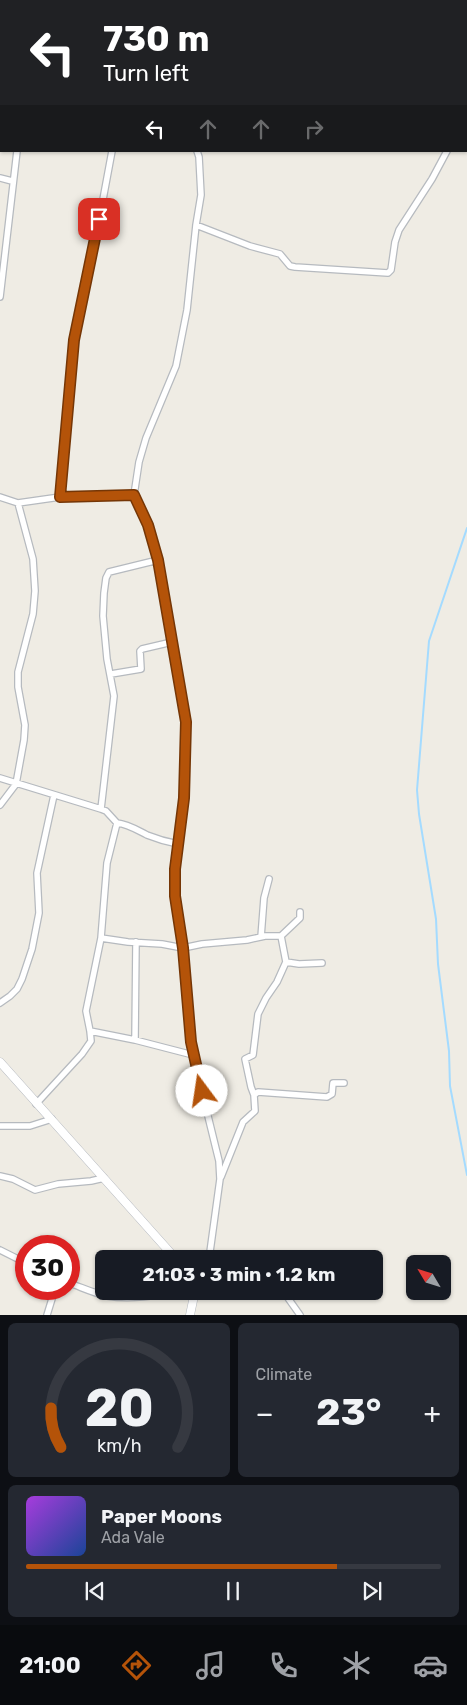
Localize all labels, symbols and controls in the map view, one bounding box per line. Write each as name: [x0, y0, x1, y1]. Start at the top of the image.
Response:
text: 730 m: [103, 18, 209, 60]
icon: left: [20, 20, 85, 85]
text: Turn left: [103, 60, 189, 87]
icon: left: [141, 115, 169, 143]
icon: ahead: [194, 115, 222, 143]
icon: ahead: [247, 115, 275, 143]
icon: right: [300, 115, 328, 143]
pin: [78, 198, 120, 240]
icon: arrive: [85, 205, 113, 233]
position arrow: [175, 1064, 227, 1116]
speed limit sign: 30: [15, 1235, 80, 1300]
north arrow: [406, 1255, 451, 1300]
map controls: [406, 1255, 451, 1300]
text: 21:03 · 3 min · 1.2 km: [143, 1263, 335, 1286]
text: Climate: [256, 1365, 312, 1384]
text: 20: [84, 1377, 153, 1439]
text: 23°: [316, 1389, 381, 1435]
text: −: [256, 1397, 274, 1430]
text: +: [424, 1397, 441, 1430]
text: km/h: [96, 1435, 141, 1456]
text: Paper Moons: [101, 1505, 222, 1528]
text: Ada Vale: [101, 1528, 165, 1547]
icon: previous: [81, 1577, 109, 1605]
icon: pause: [219, 1577, 247, 1605]
icon: next: [358, 1577, 386, 1605]
icon: directions: [119, 1648, 154, 1683]
icon: music: [193, 1648, 228, 1683]
icon: phone: [266, 1648, 301, 1683]
icon: climate: [339, 1648, 374, 1683]
icon: car: [413, 1648, 448, 1683]
text: 21:00: [19, 1652, 81, 1679]

